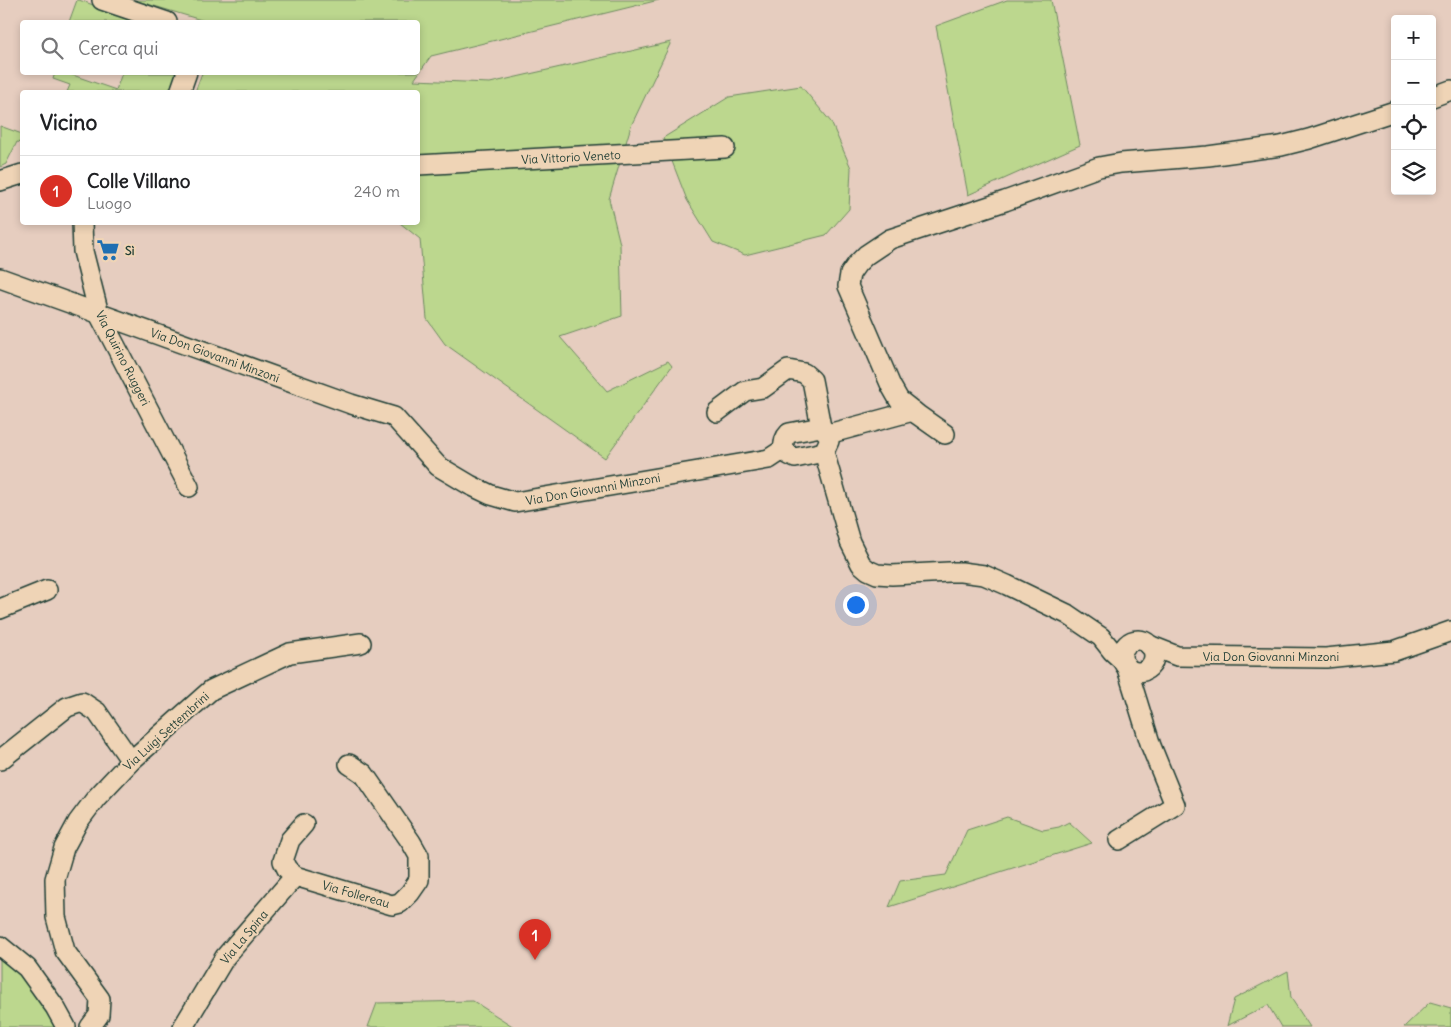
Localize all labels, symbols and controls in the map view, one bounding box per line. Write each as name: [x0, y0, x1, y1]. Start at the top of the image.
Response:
map controls: [1391, 15, 1436, 195]
button: +: [1391, 15, 1436, 60]
search box: [20, 20, 420, 75]
icon: search: [38, 34, 66, 62]
text: Cerca qui: [78, 36, 159, 60]
button: −: [1391, 60, 1436, 105]
button: locate: [1391, 105, 1436, 150]
text: Vicino: [40, 109, 97, 136]
street label: Via Vittorio Veneto: [521, 147, 621, 167]
button: layers: [1391, 150, 1436, 195]
text: Colle Villano: [87, 169, 190, 193]
text: 1: [53, 181, 59, 201]
text: 240 m: [354, 181, 400, 201]
text: Luogo: [87, 193, 132, 213]
supermarket icon: Sì: [95, 237, 121, 263]
place label: Sì: [125, 243, 135, 258]
street label: Via Quirino Ruggeri: [93, 308, 153, 408]
street label: Via Don Giovanni Minzoni: [148, 325, 282, 385]
street label: Via Don Giovanni Minzoni: [525, 470, 661, 508]
your location: [843, 592, 869, 618]
street label: Via Don Giovanni Minzoni: [1203, 649, 1339, 664]
street label: Via Luigi Settembrini: [120, 689, 212, 773]
street label: Via Follereau: [320, 877, 392, 911]
street label: Via La Spina: [217, 907, 271, 967]
pin: 1: [519, 919, 551, 960]

